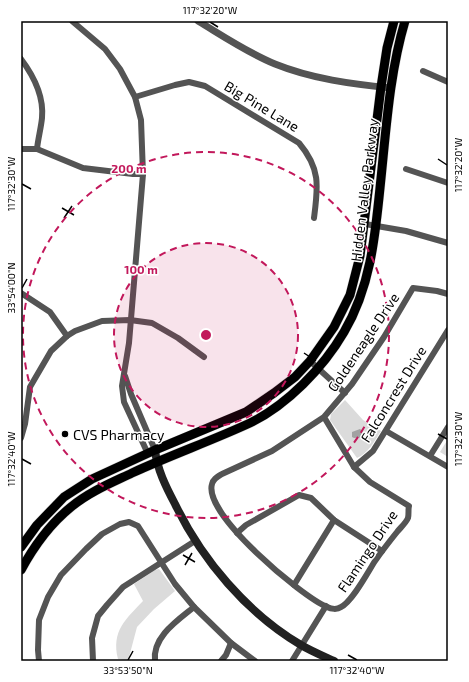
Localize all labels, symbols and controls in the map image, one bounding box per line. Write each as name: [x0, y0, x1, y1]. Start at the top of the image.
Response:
text: 117°32'20"W: [183, 4, 238, 16]
street label: Big Pine Lane: [222, 77, 302, 135]
street label: Hidden Valley Parkway: [347, 117, 381, 263]
text: 117°32'20"W: [452, 137, 464, 192]
text: 117°32'30"W: [5, 156, 17, 211]
text: 200 m: [111, 161, 147, 175]
text: 100 m: [124, 262, 158, 276]
text: 33°54'00"N: [5, 263, 17, 313]
street label: Goldeneagle Drive: [324, 289, 402, 395]
centre of rings: [199, 328, 213, 342]
street label: Falconcrest Drive: [357, 343, 429, 445]
text: 117°32'30"W: [452, 411, 464, 466]
place label: CVS Pharmacy: [73, 426, 165, 443]
marker: CVS Pharmacy: [60, 429, 70, 439]
text: 117°32'40"W: [5, 431, 17, 486]
street label: Flamingo Drive: [333, 507, 401, 595]
text: 33°53'50"N: [103, 664, 153, 676]
text: 117°32'40"W: [330, 664, 385, 676]

